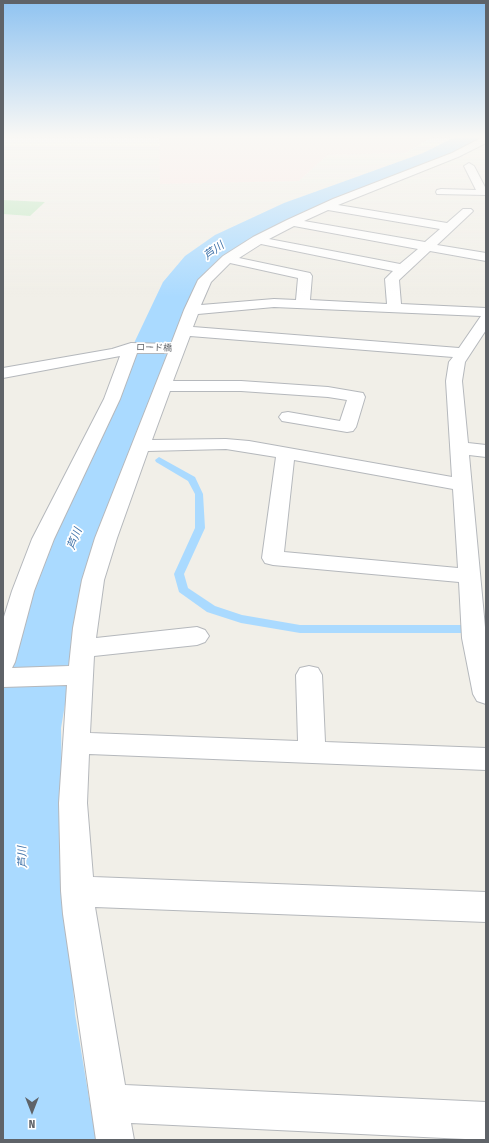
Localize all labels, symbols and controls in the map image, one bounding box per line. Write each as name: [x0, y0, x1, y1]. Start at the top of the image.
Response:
water label: 芦川: [201, 239, 227, 263]
street label: ロード橋: [136, 342, 172, 354]
water label: 芦川: [65, 526, 85, 552]
water label: 芦川: [16, 846, 30, 868]
north arrow: [12, 1091, 52, 1131]
text: N: [29, 1117, 35, 1130]

